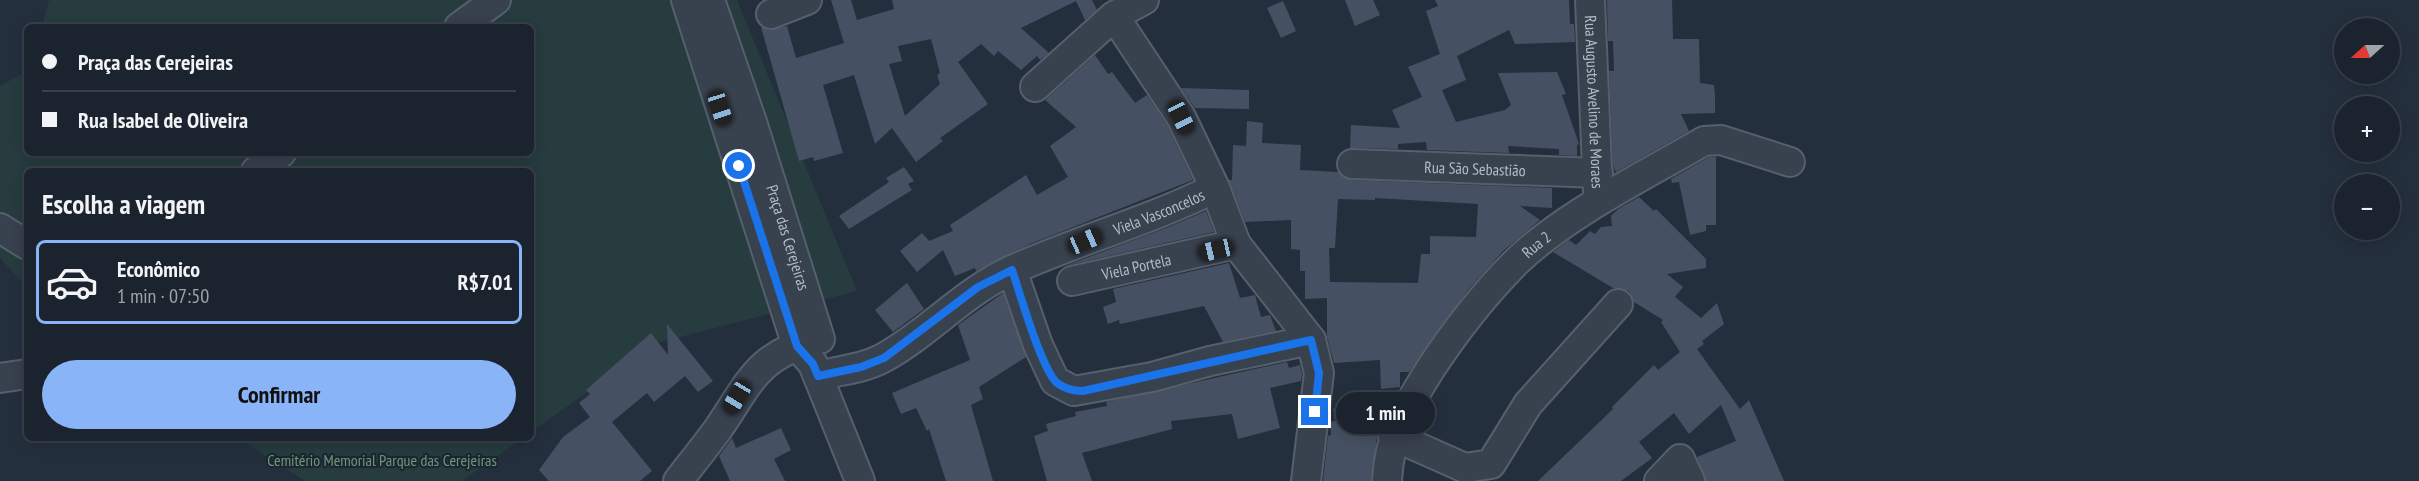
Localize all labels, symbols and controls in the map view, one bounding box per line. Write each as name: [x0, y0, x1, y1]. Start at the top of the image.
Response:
street label: Rua Augusto Avelino de Moraes: [1581, 15, 1608, 189]
north arrow: [2334, 18, 2400, 84]
map controls: [2334, 18, 2400, 240]
text: Praça das Cerejeiras: [78, 48, 233, 76]
car: [706, 88, 734, 128]
button: +: [2334, 96, 2400, 162]
car: [1165, 97, 1197, 137]
text: Rua Isabel de Oliveira: [78, 106, 248, 134]
route start: [725, 152, 752, 179]
street label: Rua São Sebastião: [1424, 157, 1526, 180]
button: −: [2334, 174, 2400, 240]
street label: Praça das Cerejeiras: [762, 182, 814, 293]
street label: Viela Vasconcelos: [1109, 185, 1208, 240]
text: Escolha a viagem: [42, 187, 205, 221]
car: [1065, 225, 1105, 257]
street label: Rua 2: [1518, 227, 1555, 262]
car: [1196, 237, 1236, 263]
street label: Viela Portela: [1099, 249, 1173, 284]
icon: car: [45, 255, 99, 309]
text: Econômico: [117, 255, 200, 283]
text: R$7.01: [457, 268, 513, 296]
text: 1 min · 07:50: [117, 283, 209, 309]
button: Confirmar: [42, 360, 516, 429]
car: [720, 377, 754, 417]
callout: 1 min: [1336, 391, 1435, 433]
route end: [1301, 398, 1328, 425]
text: 1 min: [1365, 400, 1406, 426]
park label: Cemitério Memorial Parque das Cerejeiras: [267, 450, 497, 470]

